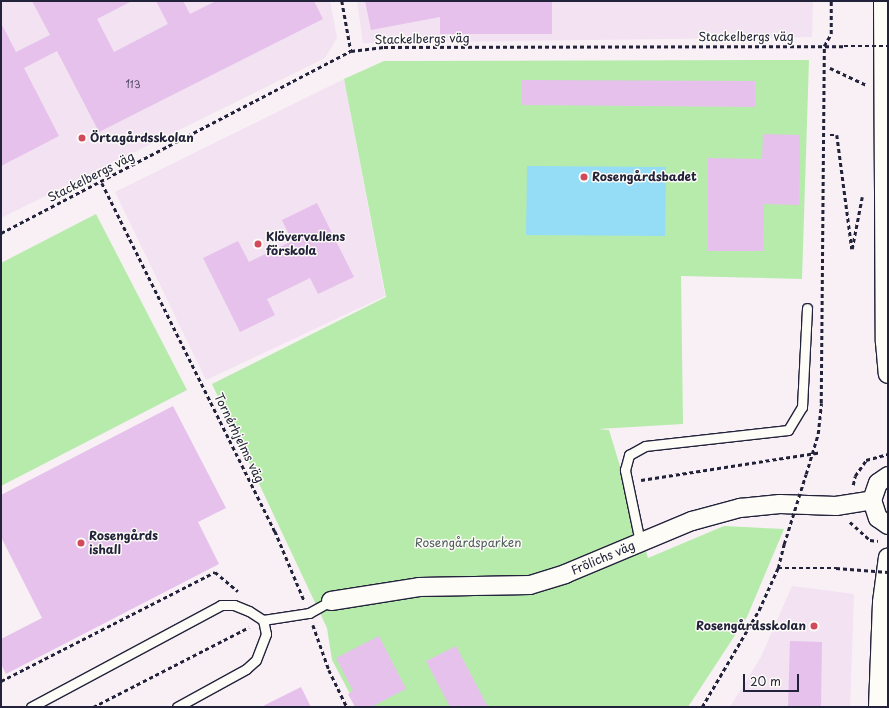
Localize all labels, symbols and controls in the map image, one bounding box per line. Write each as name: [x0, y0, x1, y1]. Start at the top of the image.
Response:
street label: Stackelbergs väg: [698, 30, 794, 44]
street label: Stackelbergs väg: [374, 31, 470, 47]
house number: 113: [125, 78, 141, 90]
place label: Örtagårdsskolan: [90, 131, 194, 145]
marker: Örtagårdsskolan: [77, 133, 87, 143]
street label: Stackelbergs väg: [45, 149, 137, 205]
place label: Rosengårdsbadet: [592, 170, 697, 184]
marker: Rosengårdsbadet: [579, 172, 589, 182]
place label: Klövervallens förskola: [266, 230, 345, 258]
marker: Klövervallens förskola: [253, 239, 263, 249]
street label: Tornérhjelms väg: [211, 390, 267, 486]
place label: Rosengårds ishall: [89, 529, 158, 557]
park label: Rosengårdsparken: [415, 536, 521, 550]
marker: Rosengårds ishall: [76, 538, 86, 548]
street label: Frölichs väg: [569, 538, 637, 578]
place label: Rosengårdsskolan: [696, 619, 806, 633]
marker: Rosengårdsskolan: [809, 621, 819, 631]
scale bar: [745, 666, 801, 692]
text: 20 m: [750, 672, 781, 690]

